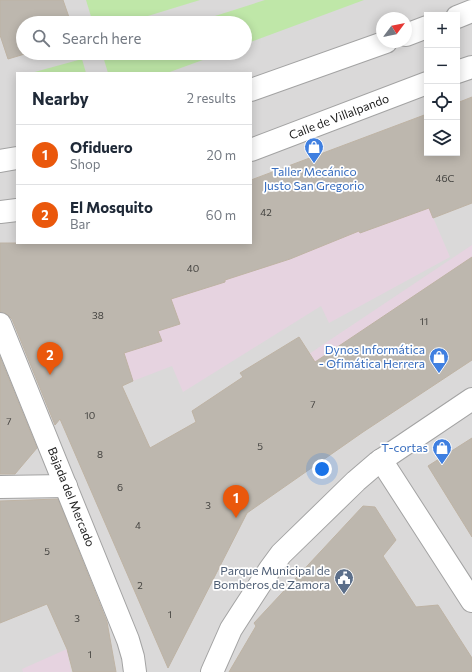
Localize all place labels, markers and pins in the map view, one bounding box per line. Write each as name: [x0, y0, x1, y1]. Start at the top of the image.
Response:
shop icon: Taller Mecánico Justo San Gregorio: [303, 136, 325, 164]
place label: Taller Mecánico Justo San Gregorio: [264, 164, 364, 193]
pin: 2: [37, 342, 63, 375]
place label: Dynos Informática - Ofimática Herrera: [319, 342, 425, 370]
shop icon: Dynos Informática - Ofimática Herrera: [428, 346, 450, 374]
shop icon: T-cortas: [431, 437, 453, 465]
place label: T-cortas: [381, 440, 428, 454]
pin: 1: [223, 485, 249, 518]
place label: Parque Municipal de Bomberos de Zamora: [213, 563, 330, 591]
public building icon: Parque Municipal de Bomberos de Zamora: [333, 567, 355, 595]

